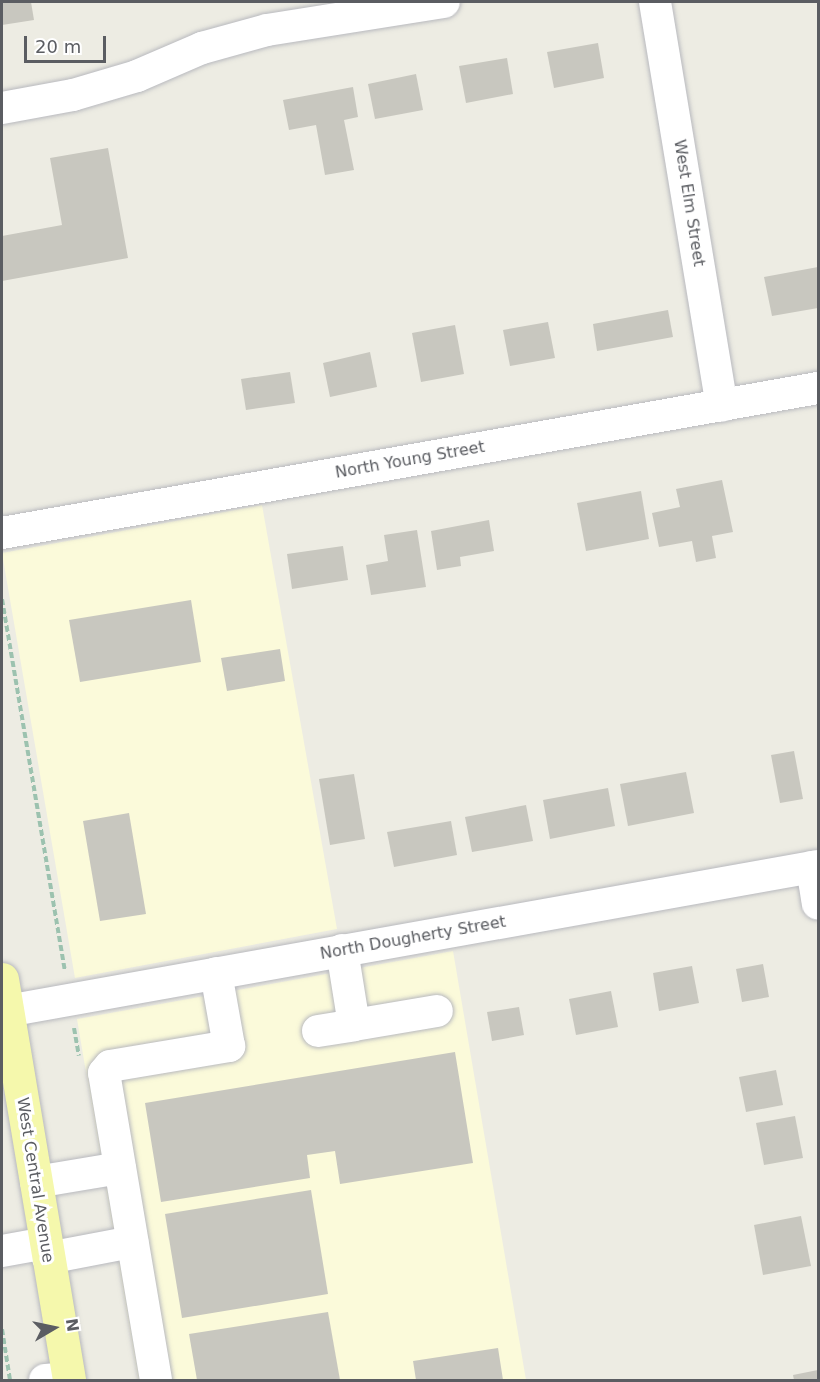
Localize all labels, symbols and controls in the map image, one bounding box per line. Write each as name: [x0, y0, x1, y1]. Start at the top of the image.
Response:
scale bar: [27, 24, 110, 62]
text: 20 m: [35, 36, 81, 57]
street label: West Elm Street: [669, 138, 709, 268]
street label: North Young Street: [334, 437, 486, 483]
street label: North Dougherty Street: [319, 912, 507, 964]
street label: West Central Avenue: [12, 1096, 58, 1264]
north arrow: [24, 1298, 84, 1358]
text: N: [62, 1317, 83, 1333]

